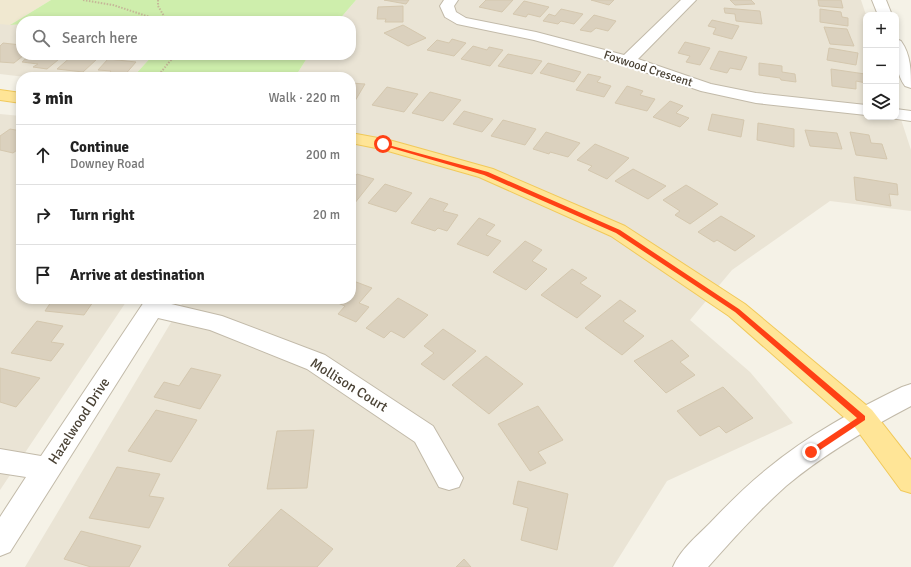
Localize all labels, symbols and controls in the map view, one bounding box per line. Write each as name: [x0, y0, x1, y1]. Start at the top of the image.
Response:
map controls: [863, 12, 899, 120]
button: +: [863, 12, 899, 48]
search box: [16, 16, 356, 60]
icon: search: [30, 27, 52, 49]
text: Search here: [62, 29, 138, 47]
street label: Foxwood Crescent: [602, 48, 694, 90]
button: −: [863, 48, 899, 84]
button: layers: [863, 84, 899, 120]
text: 3 min: [32, 88, 73, 109]
text: Walk · 220 m: [269, 90, 340, 106]
route start: [374, 135, 392, 153]
text: Continue: [70, 138, 129, 156]
icon: ahead: [32, 144, 54, 166]
text: 200 m: [306, 147, 340, 163]
text: Downey Road: [70, 156, 145, 172]
icon: right: [32, 204, 54, 226]
text: Turn right: [70, 206, 135, 224]
text: 20 m: [313, 207, 340, 223]
icon: arrive: [32, 264, 54, 286]
text: Arrive at destination: [70, 266, 205, 284]
street label: Mollison Court: [307, 354, 391, 416]
street label: Hazelwood Drive: [45, 374, 113, 468]
route end: [802, 443, 820, 461]

